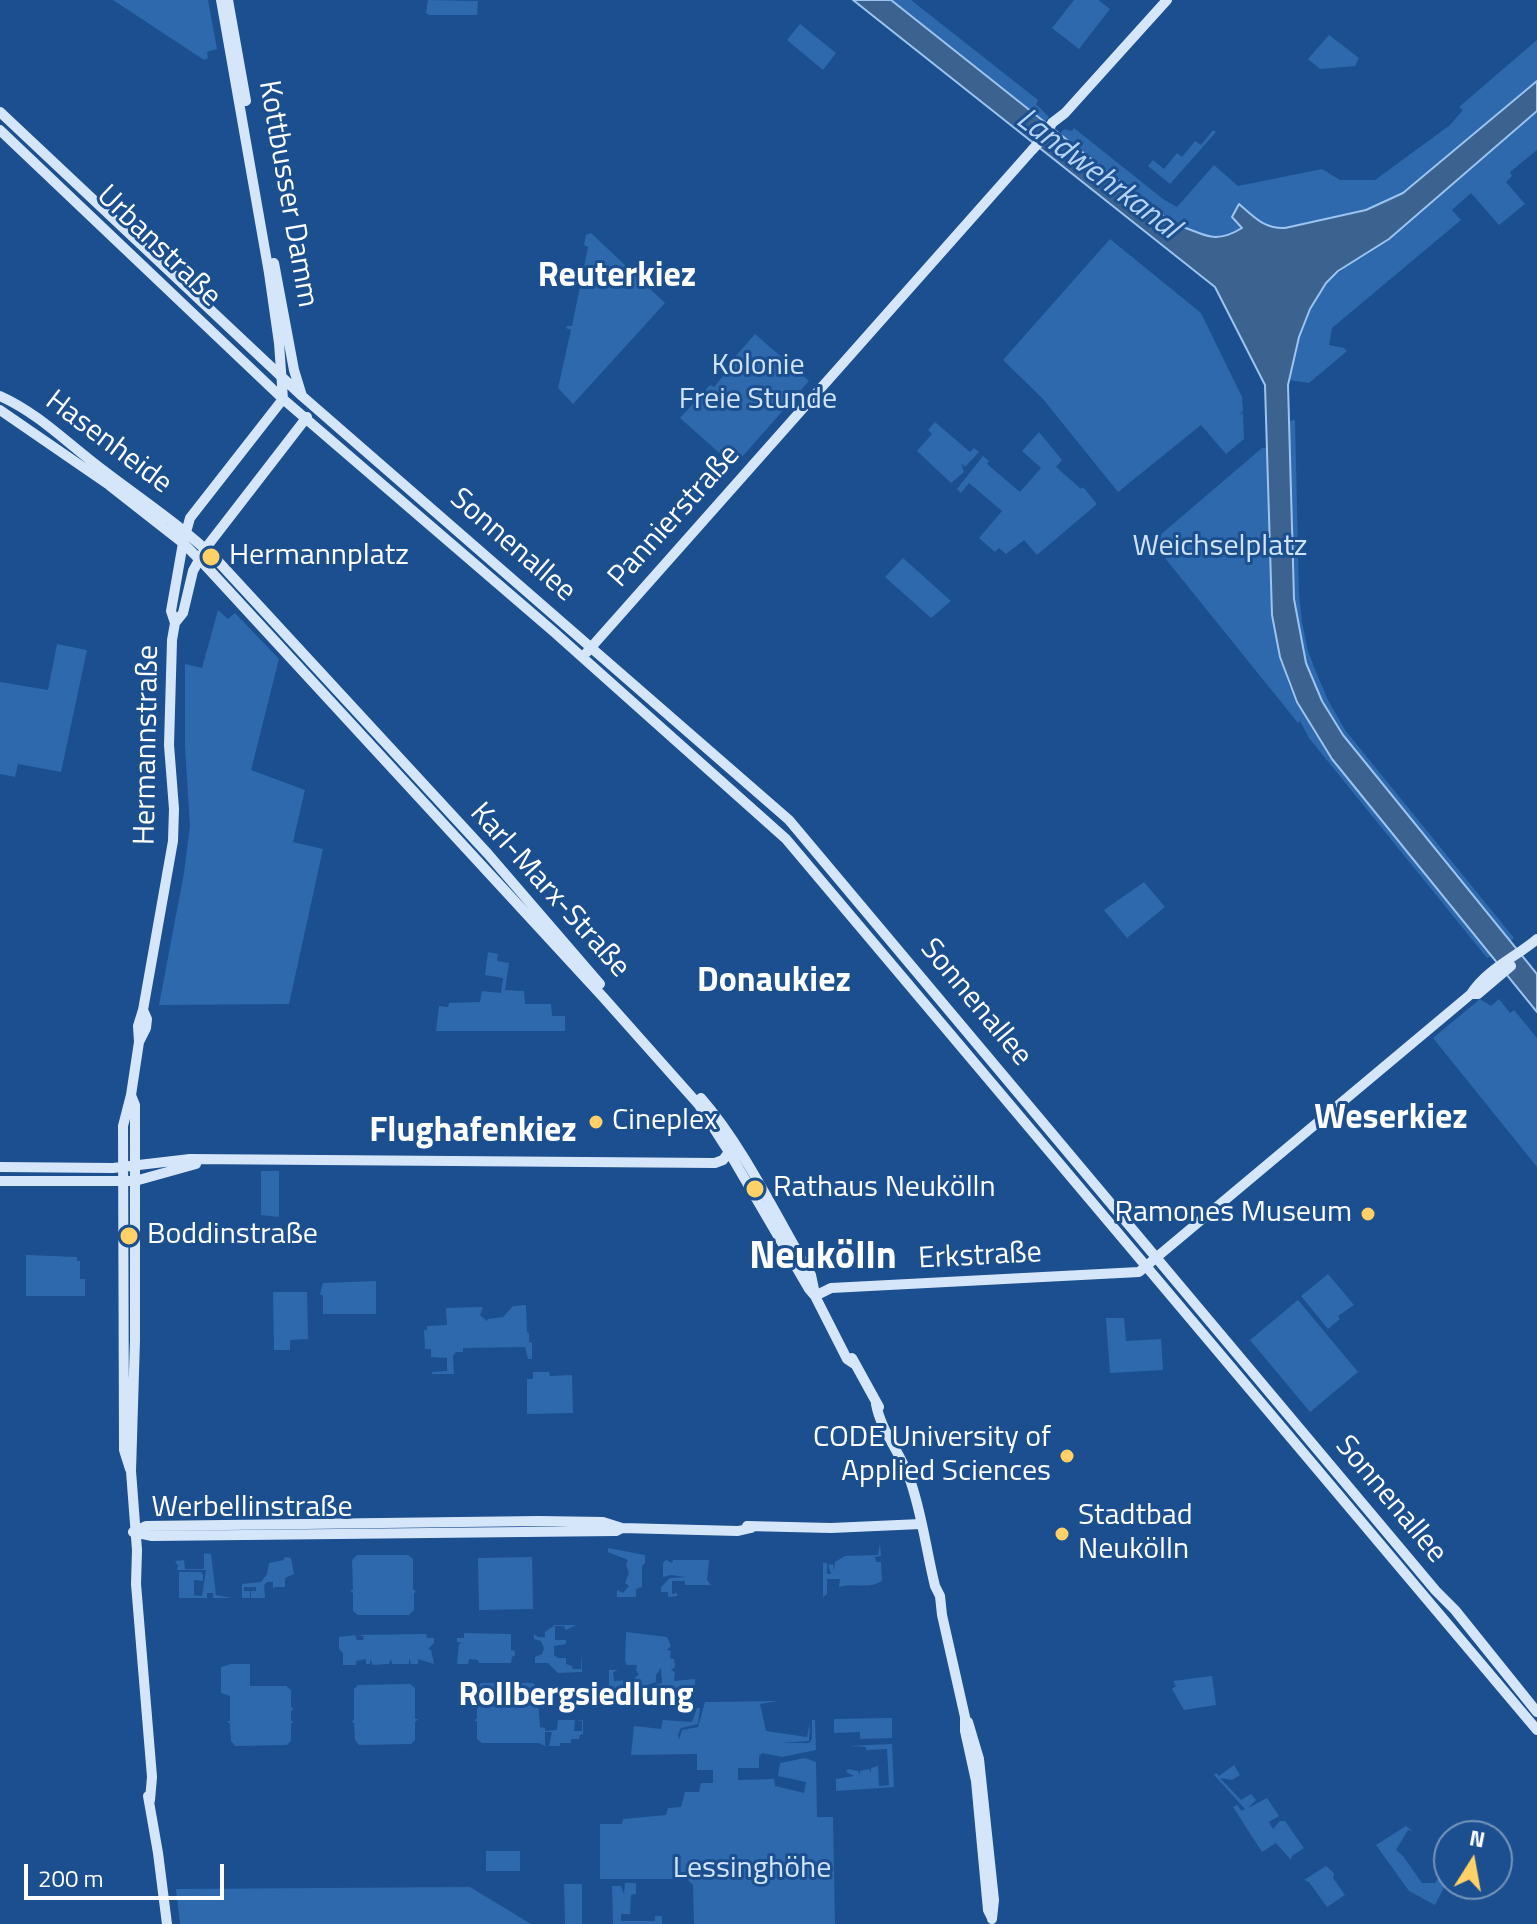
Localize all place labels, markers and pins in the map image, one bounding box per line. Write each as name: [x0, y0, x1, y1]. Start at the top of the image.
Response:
place label: Hermannplatz: [229, 539, 409, 575]
marker: Hermannplatz: [200, 546, 222, 568]
place label: Cineplex: [612, 1104, 717, 1140]
marker: Cineplex: [587, 1113, 605, 1131]
place label: Rathaus Neukölln: [773, 1171, 996, 1207]
marker: Rathaus Neukölln: [744, 1178, 766, 1200]
place label: Ramones Museum: [1115, 1196, 1352, 1232]
marker: Ramones Museum: [1359, 1205, 1377, 1223]
place label: Boddinstraße: [147, 1218, 318, 1254]
marker: Boddinstraße: [118, 1225, 140, 1247]
place label: CODE University of Applied Sciences: [813, 1421, 1051, 1492]
marker: CODE University of Applied Sciences: [1058, 1447, 1076, 1465]
place label: Stadtbad Neukölln: [1078, 1499, 1193, 1570]
marker: Stadtbad Neukölln: [1053, 1525, 1071, 1543]

